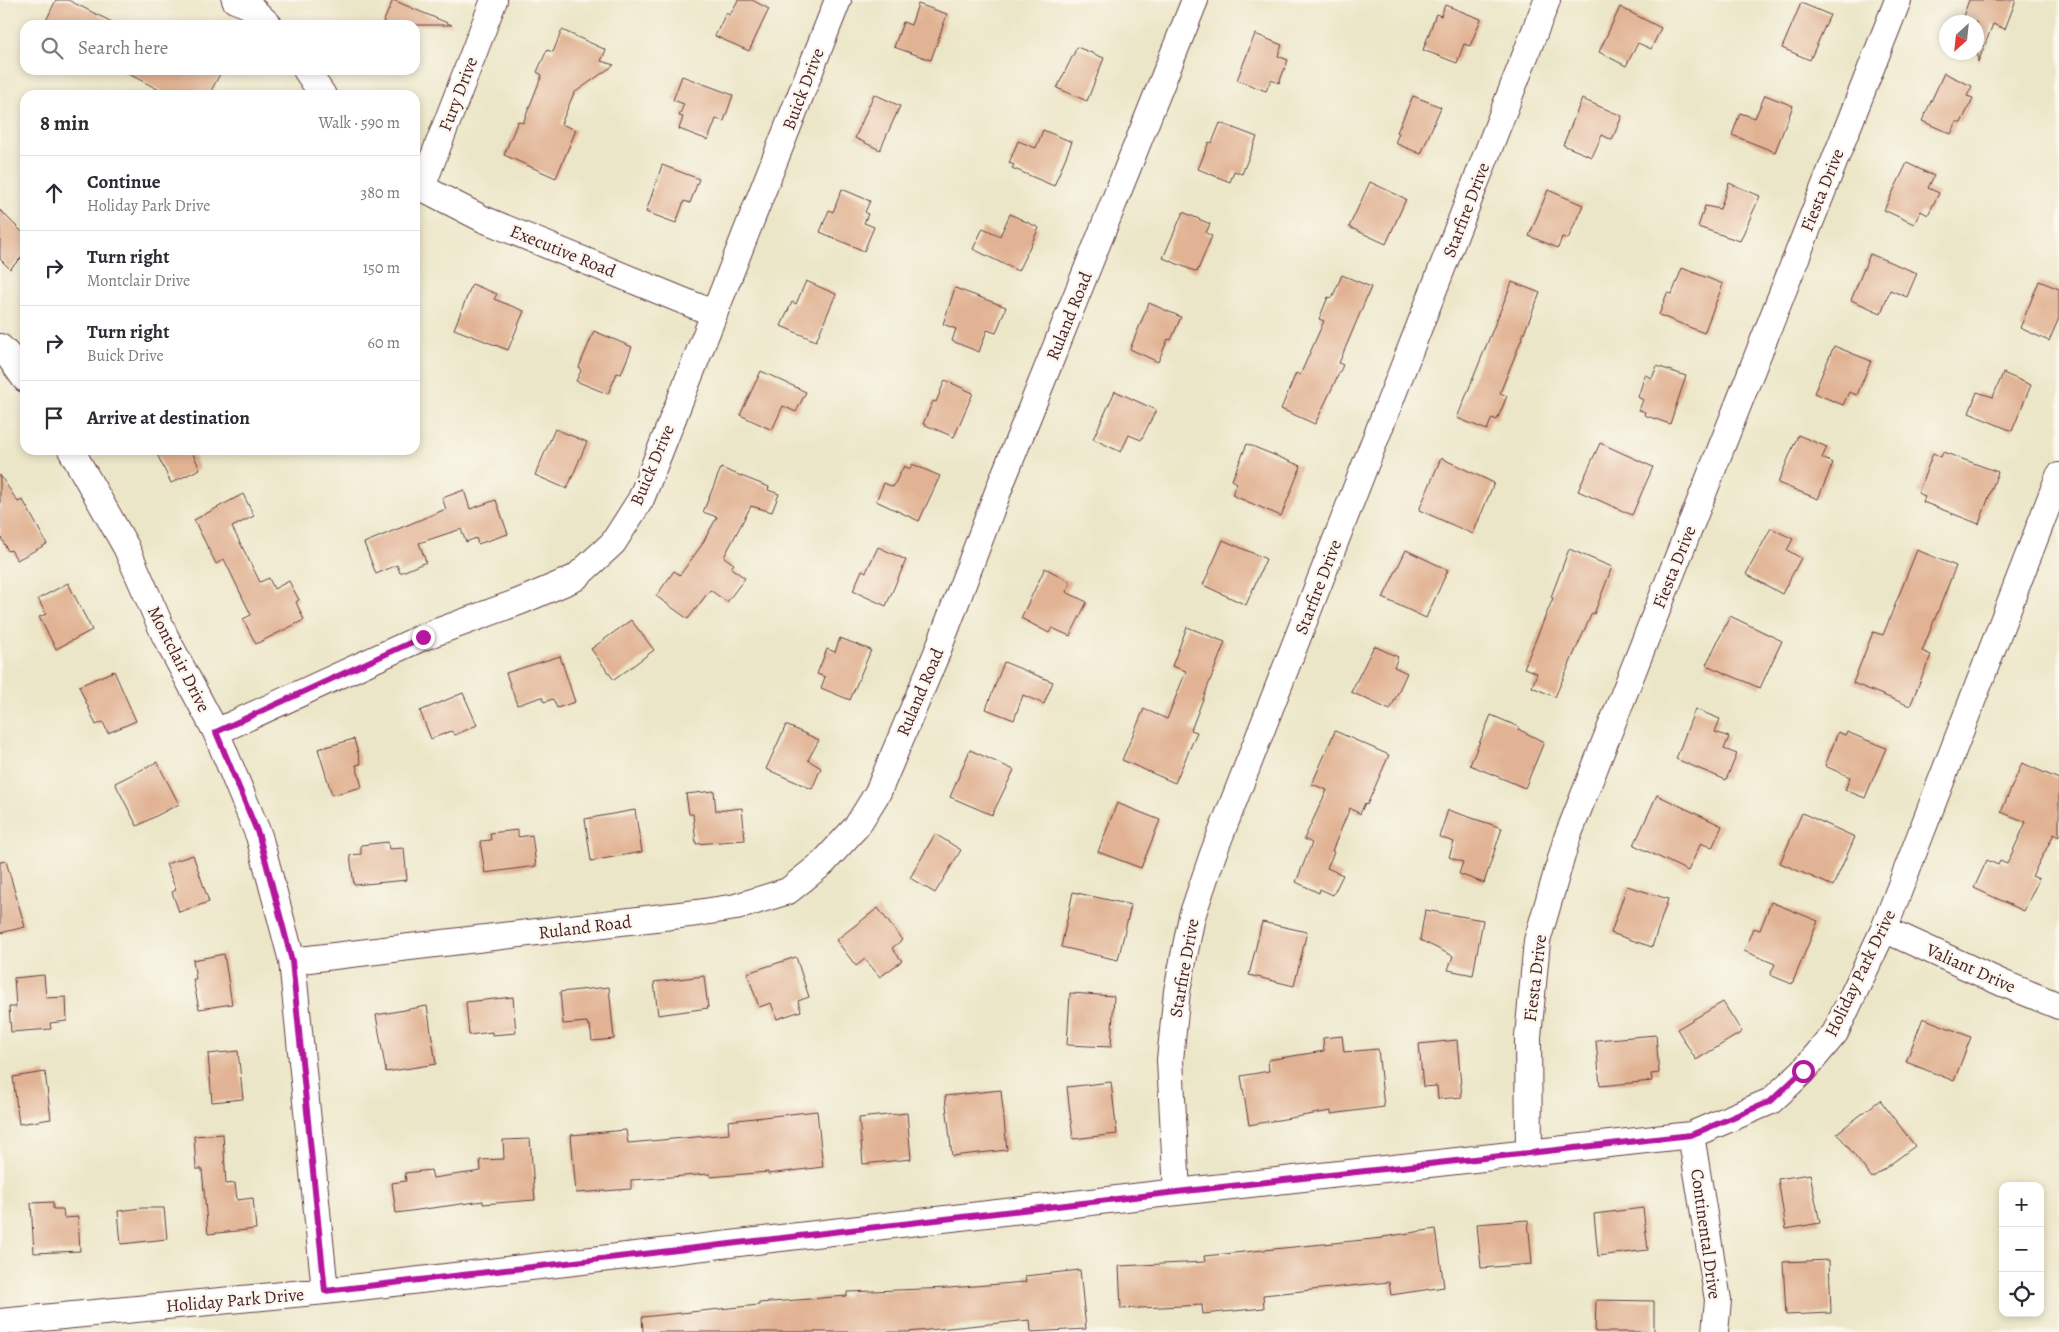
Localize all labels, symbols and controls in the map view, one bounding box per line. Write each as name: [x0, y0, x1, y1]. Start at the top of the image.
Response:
north arrow: [1939, 15, 1984, 60]
search box: [20, 20, 420, 75]
icon: search: [38, 34, 66, 62]
text: Search here: [78, 35, 168, 61]
street label: Buick Drive: [776, 44, 830, 134]
street label: Fury Drive: [433, 53, 483, 135]
text: 8 min: [40, 109, 89, 137]
text: Walk · 590 m: [318, 112, 400, 134]
street label: Fiesta Drive: [1794, 145, 1850, 235]
street label: Starfire Drive: [1437, 159, 1495, 261]
text: Continue: [87, 169, 161, 195]
icon: ahead: [40, 179, 68, 207]
text: 380 m: [361, 182, 400, 204]
text: Holiday Park Drive: [87, 195, 210, 217]
street label: Executive Road: [507, 219, 620, 283]
text: Turn right: [87, 244, 169, 270]
icon: right: [40, 254, 68, 282]
text: 150 m: [363, 257, 400, 279]
street label: Ruland Road: [1040, 268, 1098, 364]
text: Montclair Drive: [87, 270, 190, 292]
text: Turn right: [87, 319, 169, 345]
icon: right: [40, 329, 68, 357]
text: 60 m: [368, 332, 400, 354]
text: Buick Drive: [87, 345, 164, 367]
icon: arrive: [40, 404, 68, 432]
text: Arrive at destination: [87, 405, 250, 431]
street label: Buick Drive: [624, 421, 680, 509]
street label: Fiesta Drive: [1646, 522, 1702, 612]
street label: Starfire Drive: [1289, 536, 1347, 638]
street label: Montclair Drive: [142, 602, 216, 716]
route end: [412, 626, 435, 649]
street label: Ruland Road: [891, 644, 949, 740]
street label: Holiday Park Drive: [1819, 905, 1901, 1041]
street label: Ruland Road: [537, 909, 633, 945]
street label: Starfire Drive: [1163, 917, 1205, 1019]
street label: Fiesta Drive: [1518, 933, 1552, 1023]
street label: Valiant Drive: [1922, 937, 2020, 998]
route start: [1792, 1060, 1815, 1083]
street label: Continental Drive: [1685, 1167, 1727, 1301]
map controls: [1999, 1182, 2044, 1317]
button: +: [1999, 1182, 2044, 1227]
button: −: [1999, 1227, 2044, 1272]
button: locate: [1999, 1272, 2044, 1317]
street label: Holiday Park Drive: [165, 1282, 305, 1318]

